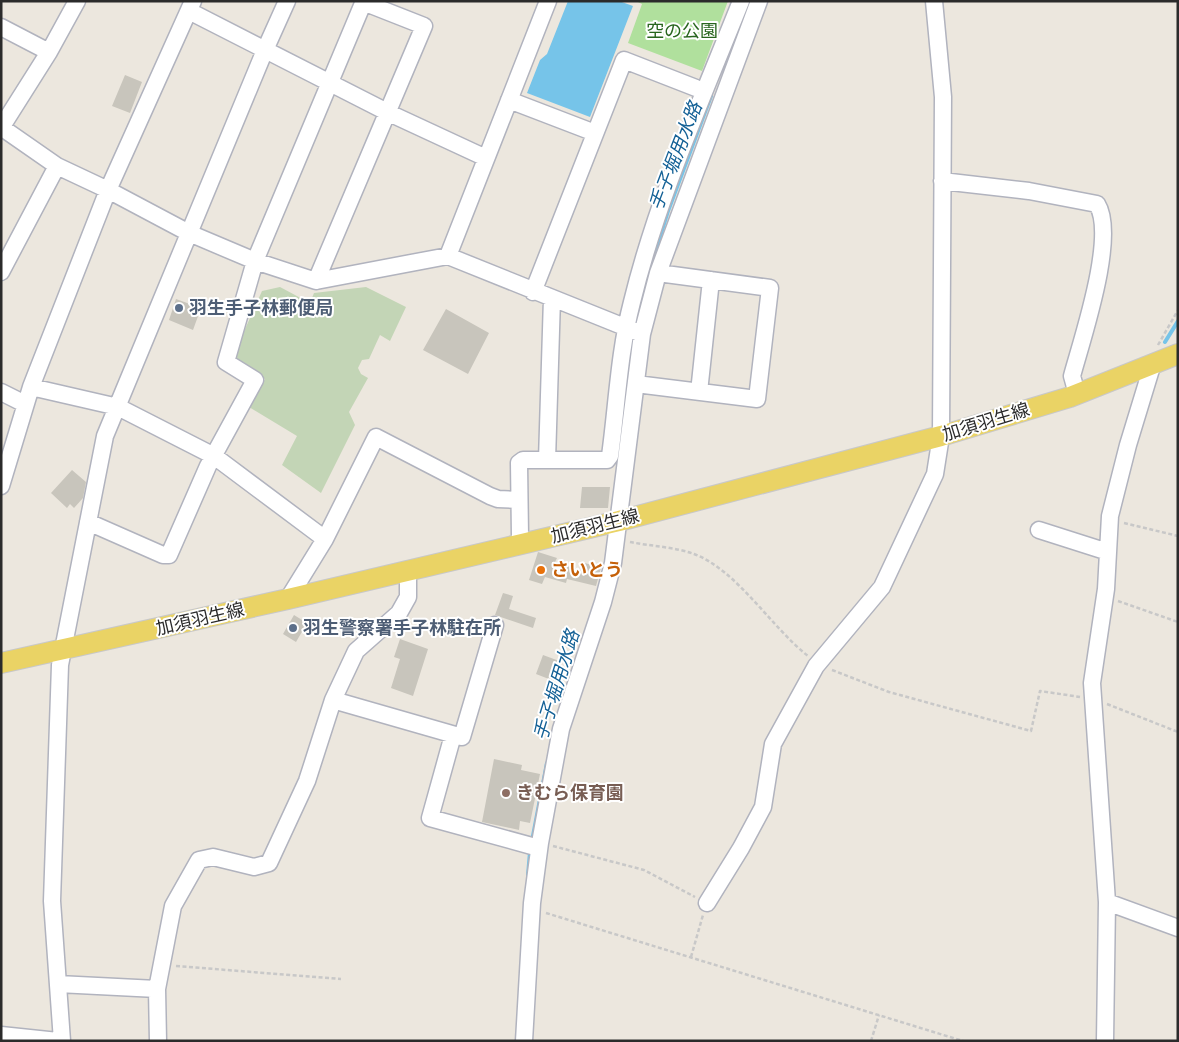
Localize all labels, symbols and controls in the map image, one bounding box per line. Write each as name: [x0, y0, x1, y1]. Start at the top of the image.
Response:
park label: 空の公園: [646, 21, 718, 42]
water label: 手子堀用水路: [645, 97, 708, 214]
place label: 羽生手子林郵便局: [189, 298, 333, 319]
marker: 羽生手子林郵便局: [173, 302, 185, 314]
street label: 加須羽生線: [940, 399, 1032, 446]
street label: 加須羽生線: [549, 505, 641, 548]
place label: さいとう: [551, 560, 623, 581]
marker: さいとう: [535, 564, 547, 576]
street label: 加須羽生線: [154, 599, 246, 640]
place label: 羽生警察署手子林駐在所: [303, 618, 501, 639]
marker: 羽生警察署手子林駐在所: [287, 622, 299, 634]
water label: 手子堀用水路: [530, 626, 586, 743]
place label: きむら保育園: [516, 783, 624, 804]
marker: きむら保育園: [500, 787, 512, 799]

